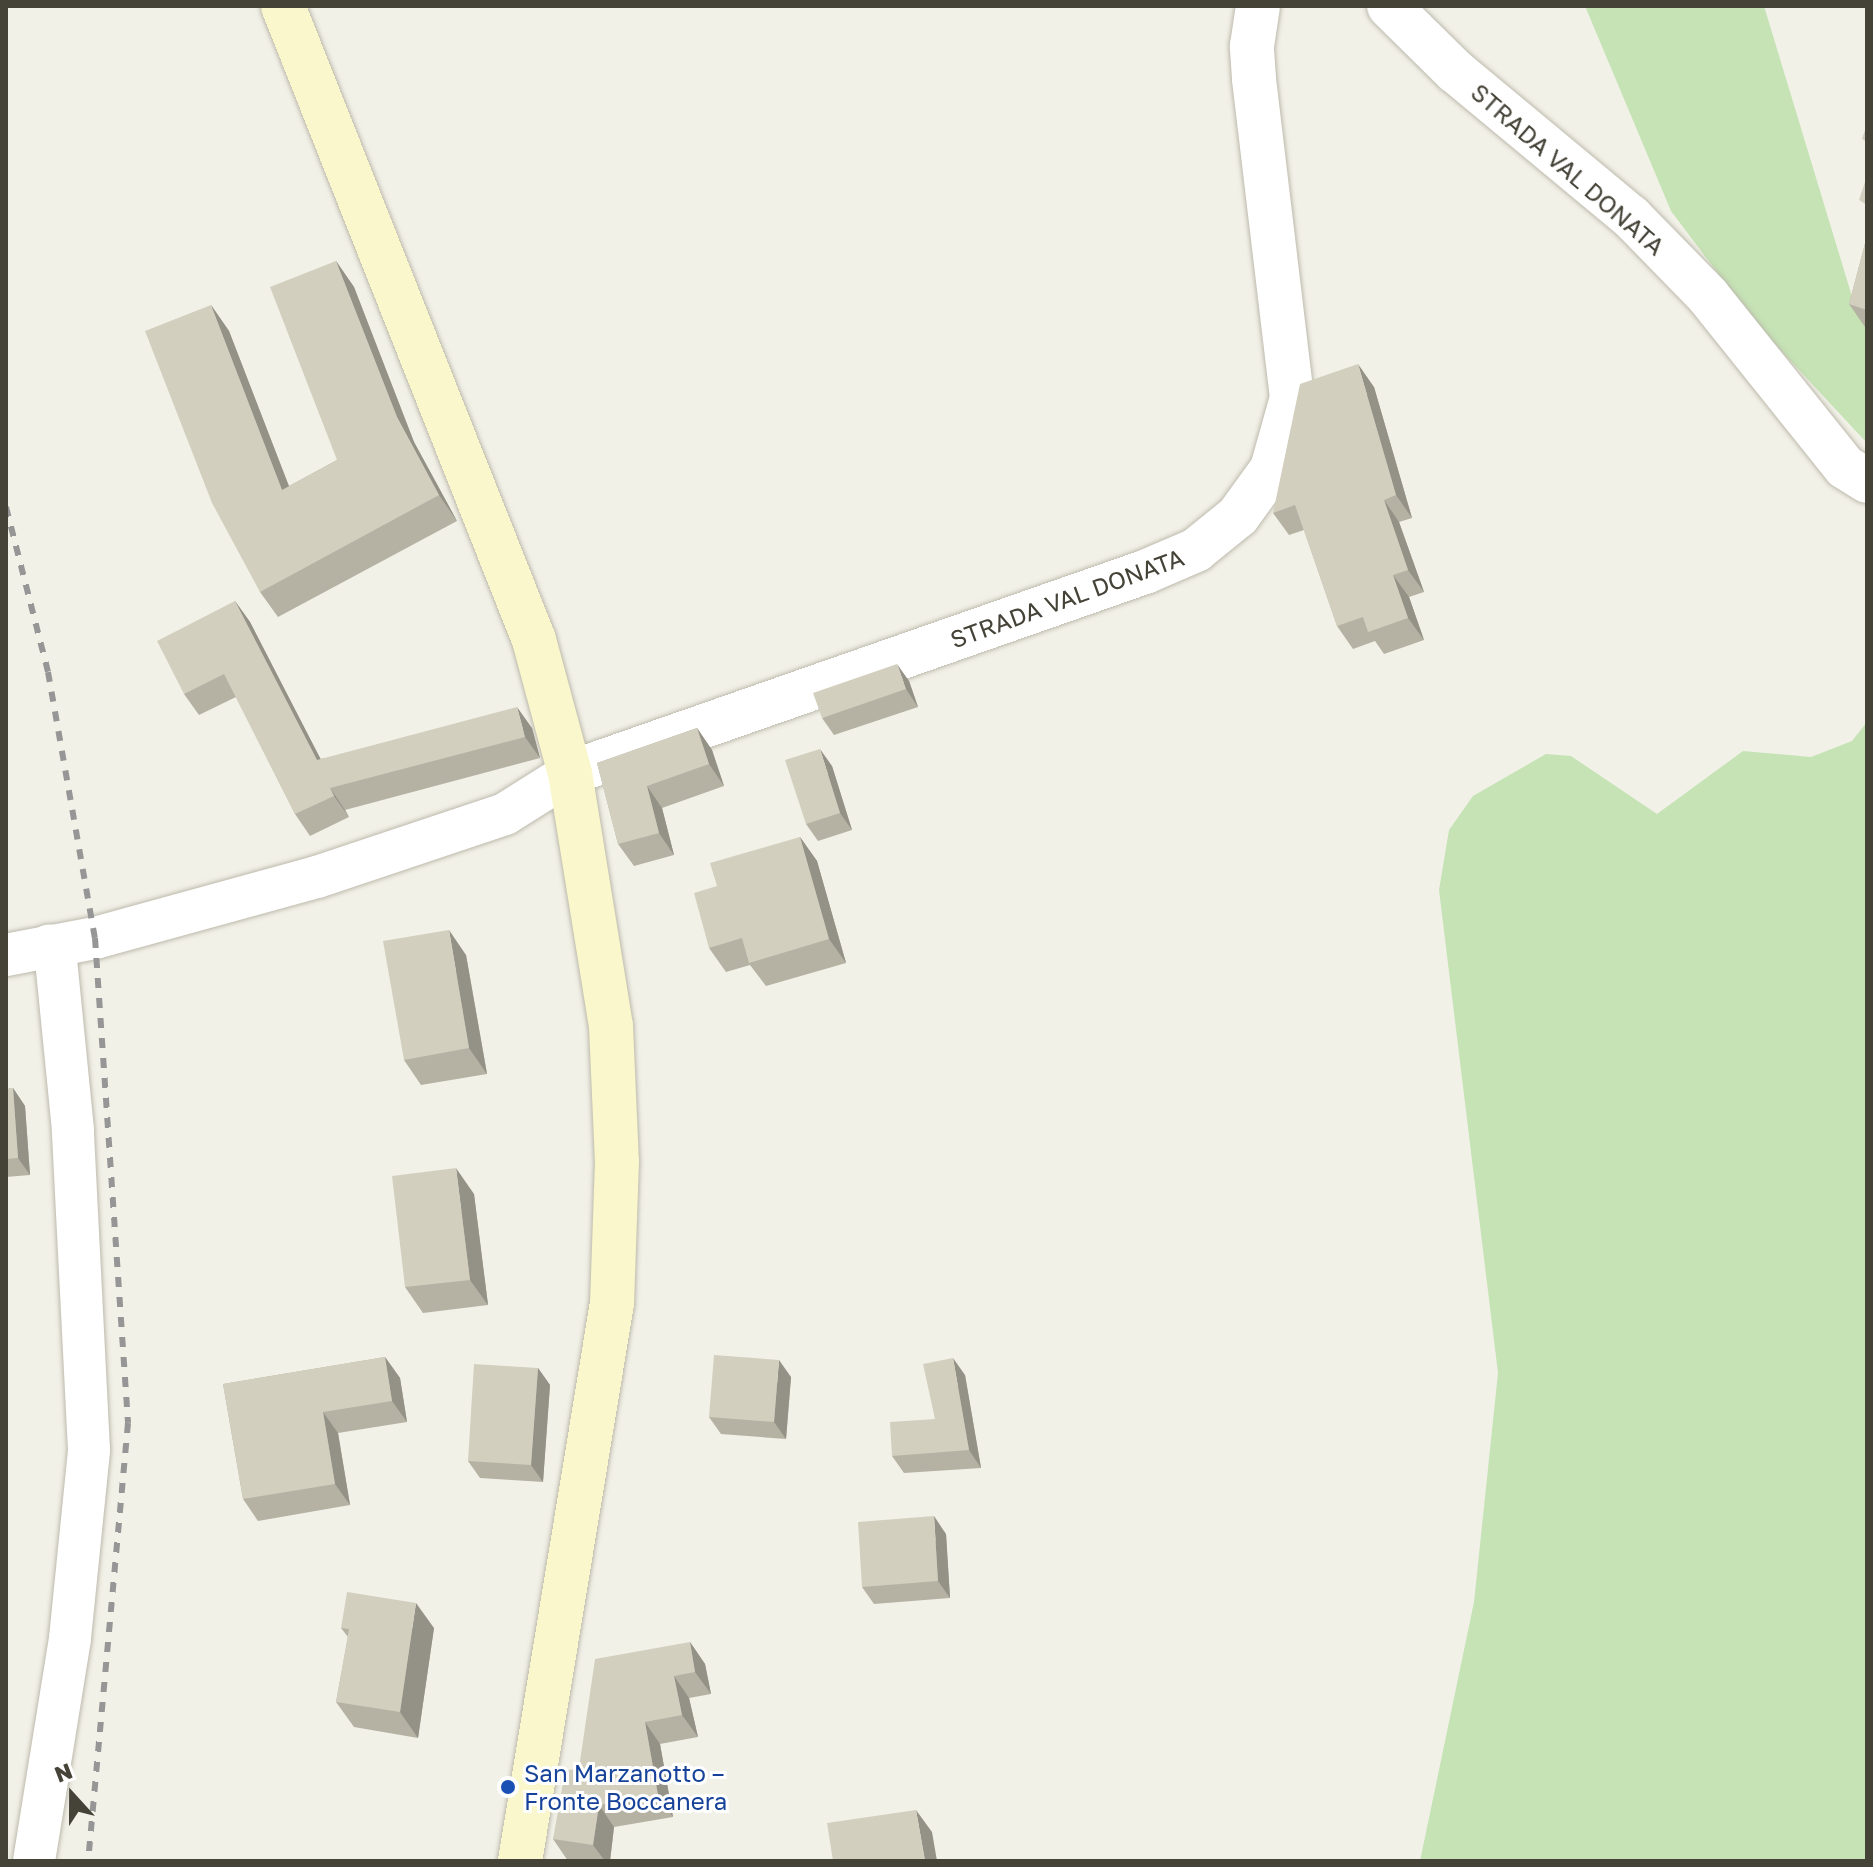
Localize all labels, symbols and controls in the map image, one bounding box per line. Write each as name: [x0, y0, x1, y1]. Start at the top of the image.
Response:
street label: STRADA VAL DONATA: [1466, 77, 1670, 261]
street label: STRADA VAL DONATA: [946, 542, 1188, 654]
north arrow: [32, 1755, 112, 1835]
text: N: [51, 1757, 76, 1788]
place label: San Marzanotto – Fronte Boccanera: [524, 1759, 727, 1815]
marker: San Marzanotto – Fronte Boccanera: [499, 1778, 517, 1796]

